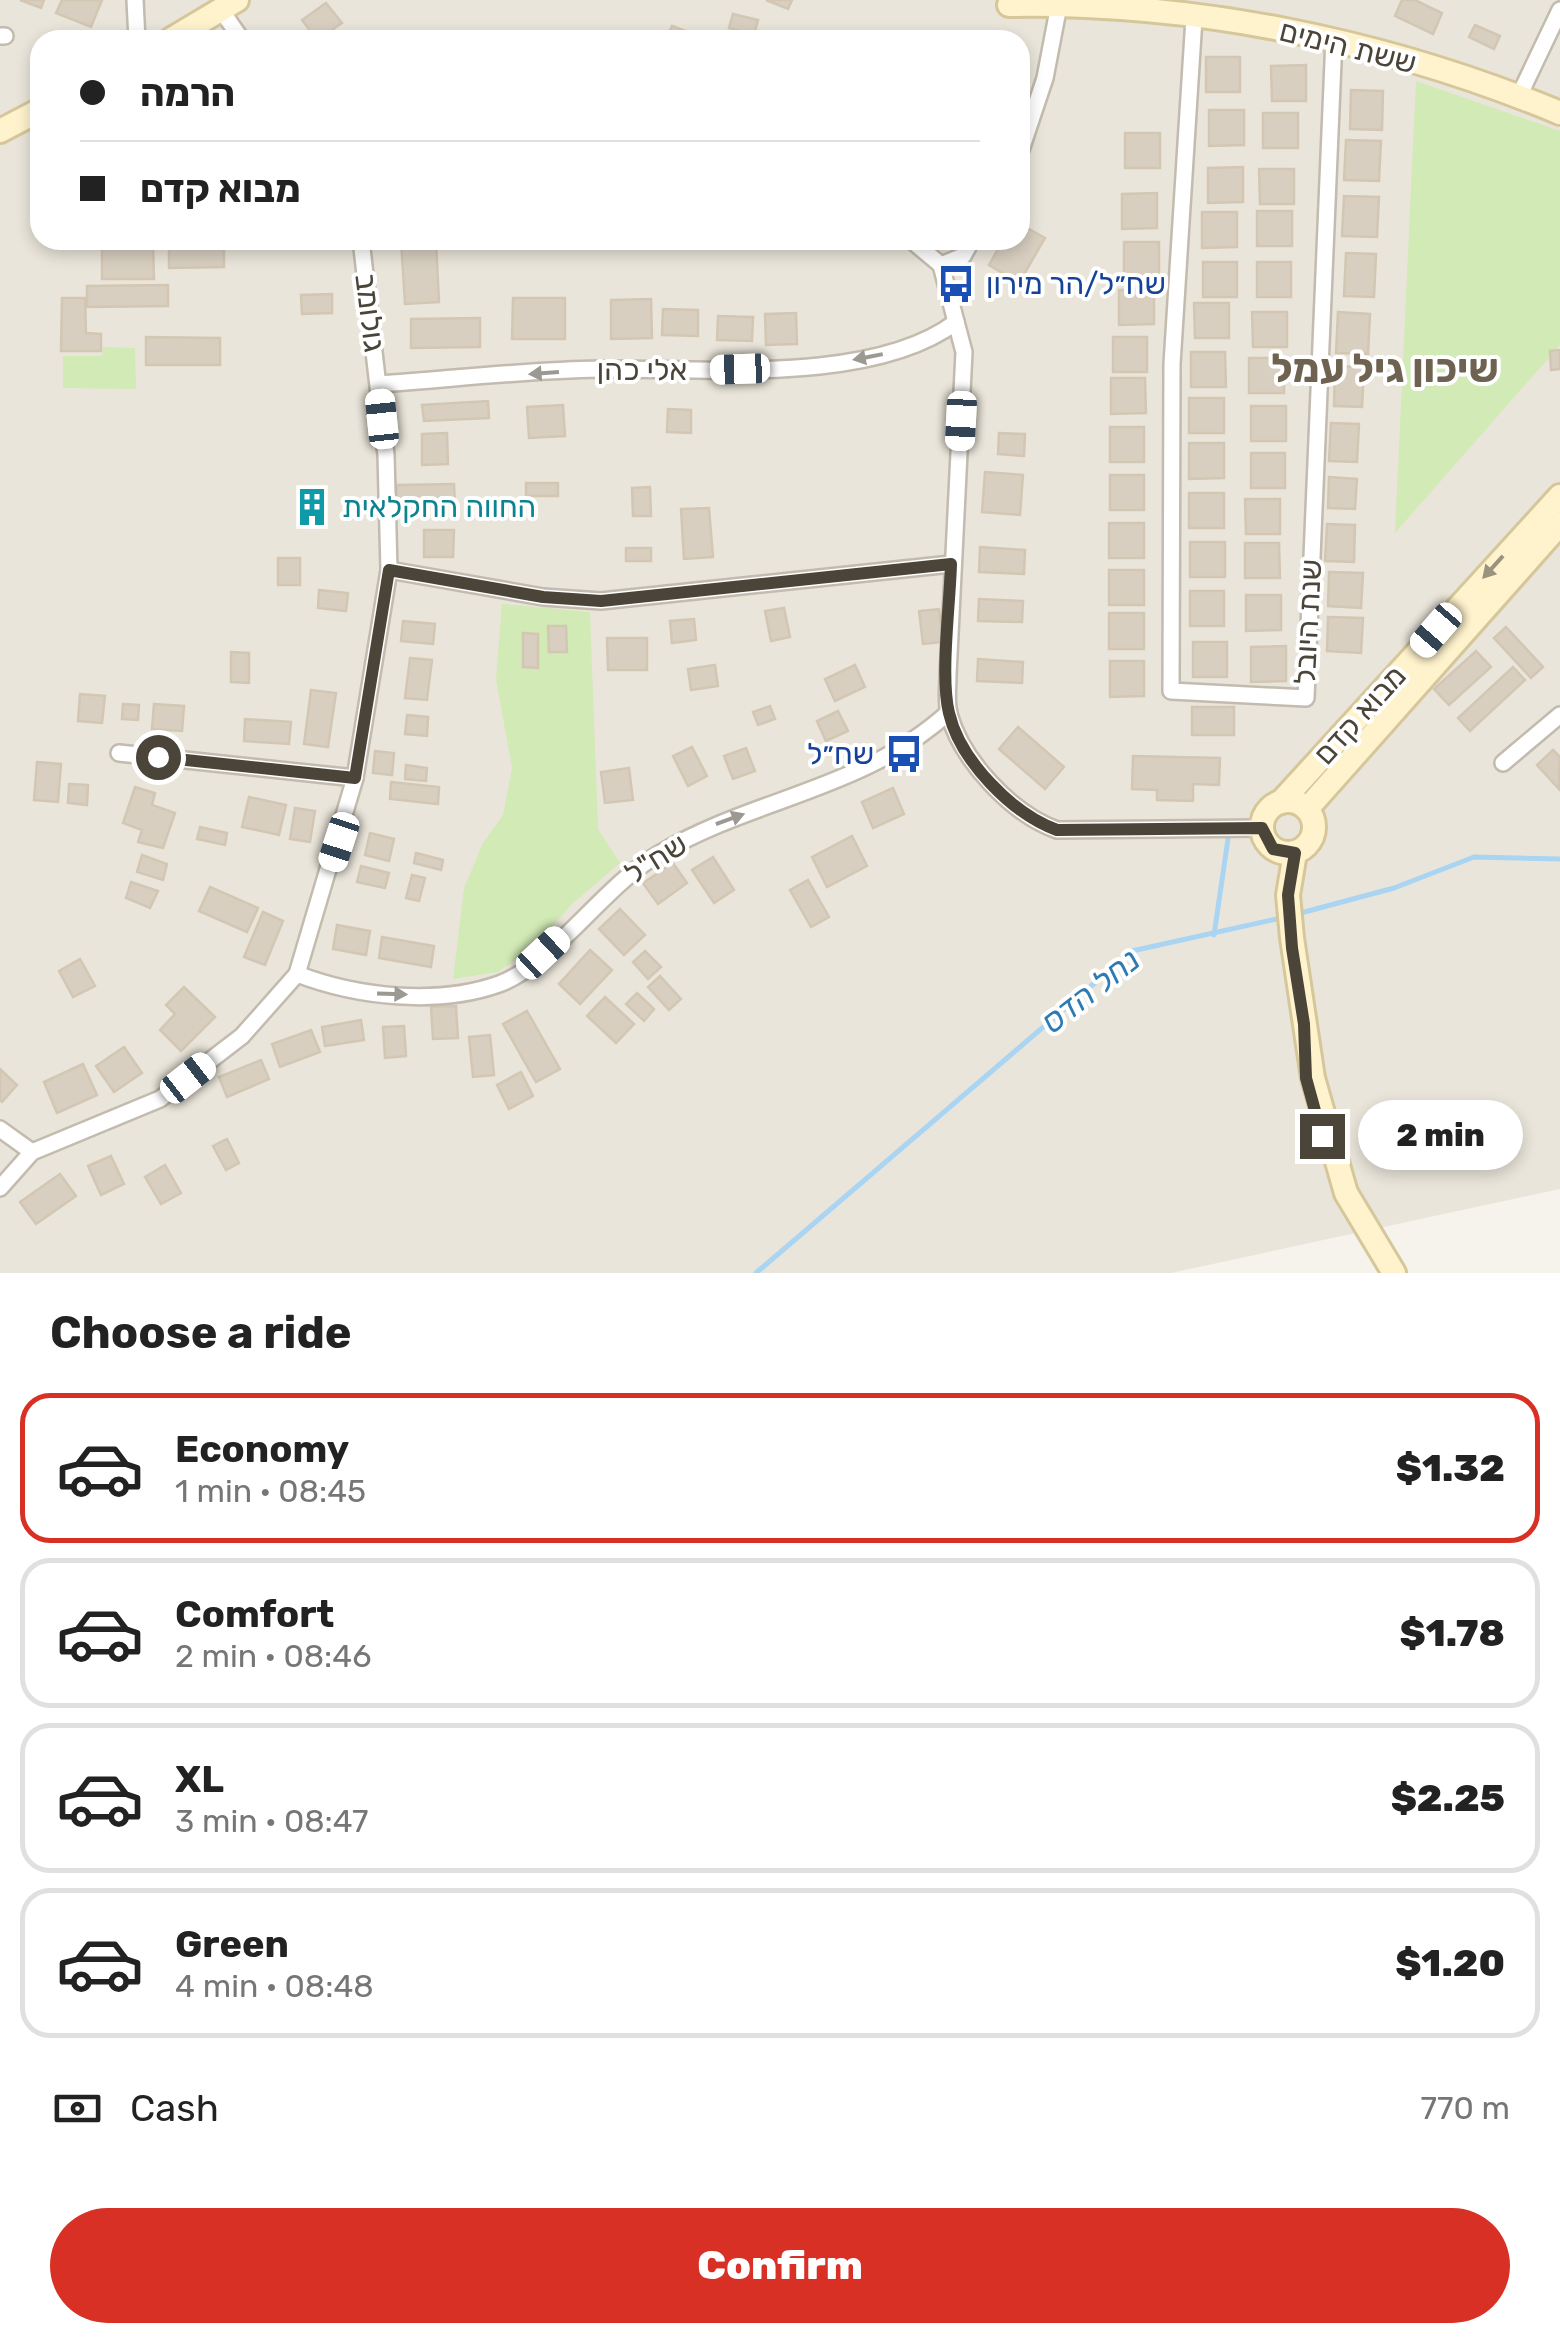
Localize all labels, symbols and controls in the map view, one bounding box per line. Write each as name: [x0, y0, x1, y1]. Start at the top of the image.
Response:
street label: ששת הימים: [1276, 13, 1420, 81]
text: הרמה: [140, 70, 235, 116]
text: מבוא קדם: [140, 166, 301, 212]
bus stop icon: שח״ל/הר מירון: [935, 263, 977, 305]
place label: שח״ל/הר מירון: [986, 266, 1166, 302]
street label: גולומב: [347, 272, 393, 354]
district label: שיכון גיל עמל: [1271, 345, 1499, 392]
one-way arrow: [852, 350, 883, 365]
street label: אלי כהן: [597, 352, 687, 388]
car: [709, 353, 771, 385]
one-way arrow: [527, 365, 559, 381]
car: [364, 388, 400, 450]
car: [944, 390, 978, 452]
building icon: החווה החקלאית: [291, 486, 333, 528]
place label: החווה החקלאית: [342, 489, 536, 525]
one-way arrow: [1483, 554, 1505, 579]
street label: שנת היובל: [1287, 558, 1329, 686]
car: [1405, 598, 1467, 662]
street label: מבוא קדם: [1306, 658, 1414, 772]
bus stop icon: שח״ל: [883, 733, 925, 775]
route start: [136, 735, 181, 780]
place label: שח״ל: [807, 736, 874, 772]
car: [315, 809, 363, 875]
one-way arrow: [715, 811, 745, 826]
street label: שח"ל: [618, 826, 694, 892]
car: [511, 922, 575, 984]
water label: נחל הדס: [1033, 941, 1147, 1041]
one-way arrow: [376, 986, 408, 1002]
car: [155, 1048, 221, 1108]
callout: 2 min: [1357, 1101, 1522, 1171]
route end: [1300, 1114, 1345, 1159]
text: 2 min: [1396, 1116, 1485, 1154]
text: Choose a ride: [50, 1306, 352, 1359]
icon: car: [55, 1423, 145, 1513]
text: Economy: [175, 1426, 349, 1472]
text: $1.32: [1396, 1445, 1505, 1491]
text: 1 min · 08:45: [175, 1472, 366, 1510]
icon: car: [55, 1588, 145, 1678]
text: Comfort: [175, 1591, 334, 1637]
text: $1.78: [1400, 1610, 1505, 1656]
text: 2 min · 08:46: [175, 1637, 371, 1675]
icon: car: [55, 1753, 145, 1843]
text: XL: [175, 1756, 224, 1802]
text: $2.25: [1391, 1775, 1505, 1821]
text: 3 min · 08:47: [175, 1802, 368, 1840]
icon: car: [55, 1918, 145, 2008]
text: Green: [175, 1921, 289, 1967]
text: $1.20: [1395, 1940, 1505, 1986]
text: 4 min · 08:48: [175, 1967, 374, 2005]
icon: cash: [50, 2081, 105, 2136]
text: Cash: [130, 2085, 219, 2131]
text: 770 m: [1421, 2089, 1510, 2127]
button: Confirm: [50, 2208, 1510, 2323]

